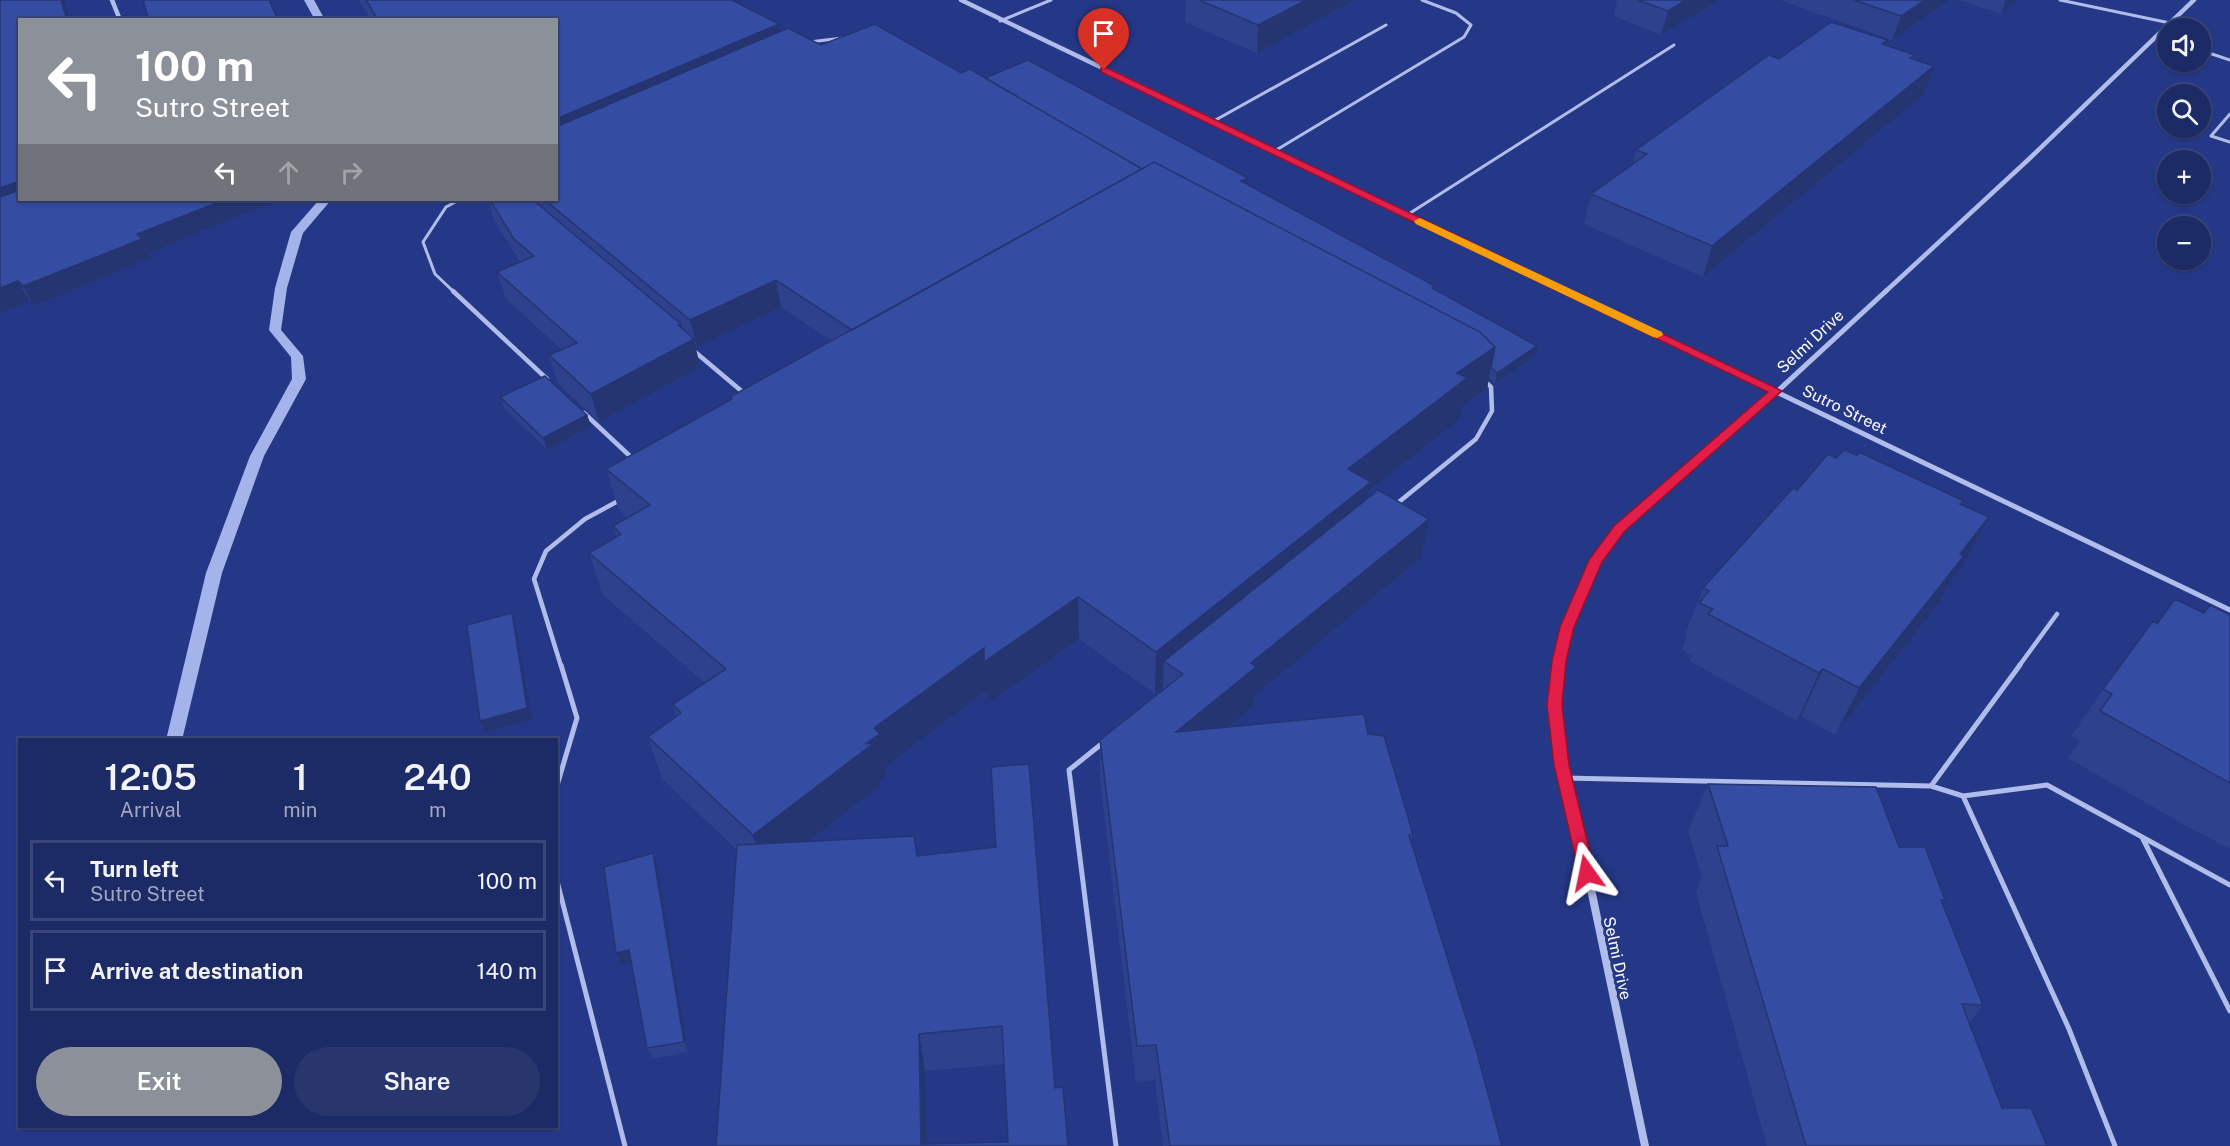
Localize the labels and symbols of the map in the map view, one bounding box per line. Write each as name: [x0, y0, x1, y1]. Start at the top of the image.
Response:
pin: [1078, 8, 1129, 70]
street label: Selmi Drive: [1773, 306, 1848, 377]
street label: Sutro Street: [1799, 381, 1890, 438]
position arrow: [1555, 841, 1619, 905]
street label: Selmi Drive: [1599, 915, 1636, 1001]

